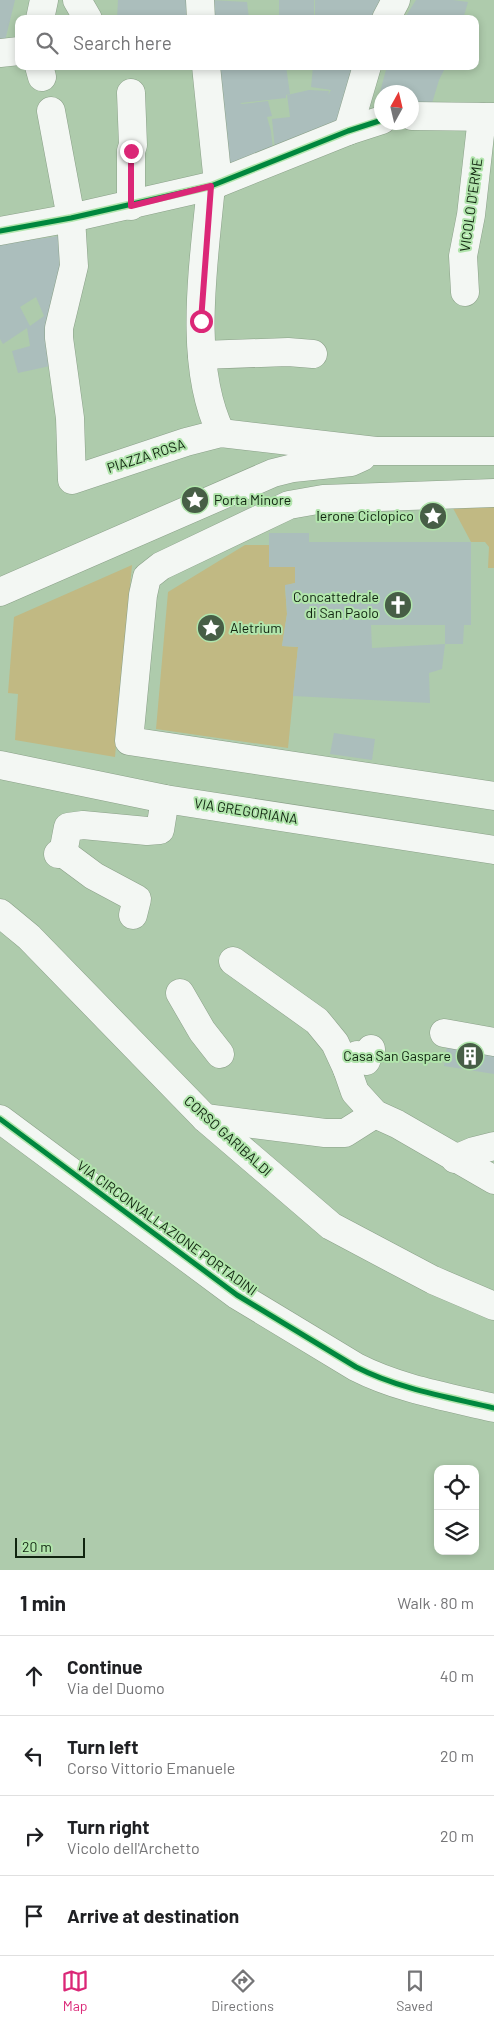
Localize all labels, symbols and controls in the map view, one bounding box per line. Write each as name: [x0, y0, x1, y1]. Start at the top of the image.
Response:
search box: [15, 15, 479, 70]
icon: search: [33, 29, 61, 57]
text: Search here: [73, 31, 172, 54]
north arrow: [374, 85, 419, 130]
route end: [120, 140, 143, 163]
street label: VICOLO D'ERME: [456, 157, 485, 253]
route start: [190, 310, 213, 333]
street label: PIAZZA ROSA: [105, 435, 188, 476]
place icon: Porta Minore: [180, 485, 210, 515]
place label: Porta Minore: [214, 491, 291, 508]
place icon: Ierone Ciclopico: [418, 501, 448, 531]
place label: Ierone Ciclopico: [316, 507, 414, 524]
place label: Concattedrale di San Paolo: [293, 588, 379, 621]
church icon: Concattedrale di San Paolo: [383, 590, 413, 620]
place icon: Aletrium: [196, 613, 226, 643]
place label: Aletrium: [230, 619, 282, 636]
street label: VIA GREGORIANA: [193, 794, 300, 827]
building icon: Casa San Gaspare: [455, 1041, 485, 1071]
place label: Casa San Gaspare: [343, 1047, 451, 1064]
street label: CORSO GARIBALDI: [181, 1092, 276, 1179]
street label: VIA CIRCONVALLAZIONE PORTADINI: [74, 1157, 261, 1299]
map controls: [434, 1465, 479, 1555]
button: locate: [434, 1465, 479, 1510]
button: layers: [434, 1510, 479, 1555]
scale bar: [15, 1535, 85, 1558]
text: 20 m: [22, 1538, 52, 1555]
text: 1 min: [20, 1590, 66, 1615]
text: Walk · 80 m: [397, 1593, 474, 1612]
text: Continue: [67, 1655, 143, 1678]
icon: ahead: [20, 1662, 48, 1690]
text: 40 m: [440, 1666, 474, 1685]
text: Via del Duomo: [67, 1678, 165, 1697]
text: Turn left: [67, 1735, 138, 1758]
icon: left: [20, 1742, 48, 1770]
text: 20 m: [440, 1746, 474, 1765]
text: Corso Vittorio Emanuele: [67, 1758, 235, 1777]
text: Turn right: [67, 1815, 149, 1838]
icon: right: [20, 1822, 48, 1850]
text: 20 m: [440, 1826, 474, 1845]
text: Vicolo dell'Archetto: [67, 1838, 200, 1857]
icon: arrive: [20, 1902, 48, 1930]
text: Arrive at destination: [67, 1904, 239, 1927]
tab: Map: [61, 1967, 89, 2014]
tab: Directions: [211, 1967, 274, 2014]
tab: Saved: [396, 1967, 433, 2014]

